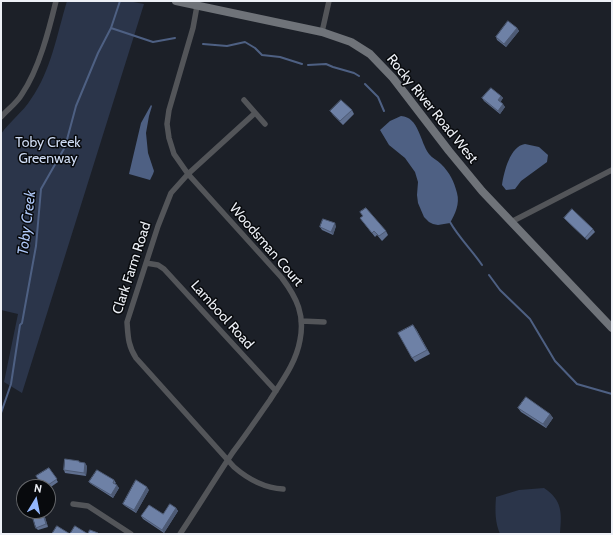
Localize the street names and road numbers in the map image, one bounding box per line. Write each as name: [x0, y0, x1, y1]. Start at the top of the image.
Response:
street label: Rocky River Road West: [383, 51, 481, 167]
street label: Woodsman Court: [225, 200, 307, 290]
street label: Clark Farm Road: [109, 220, 155, 316]
street label: Lambool Road: [187, 277, 257, 353]

